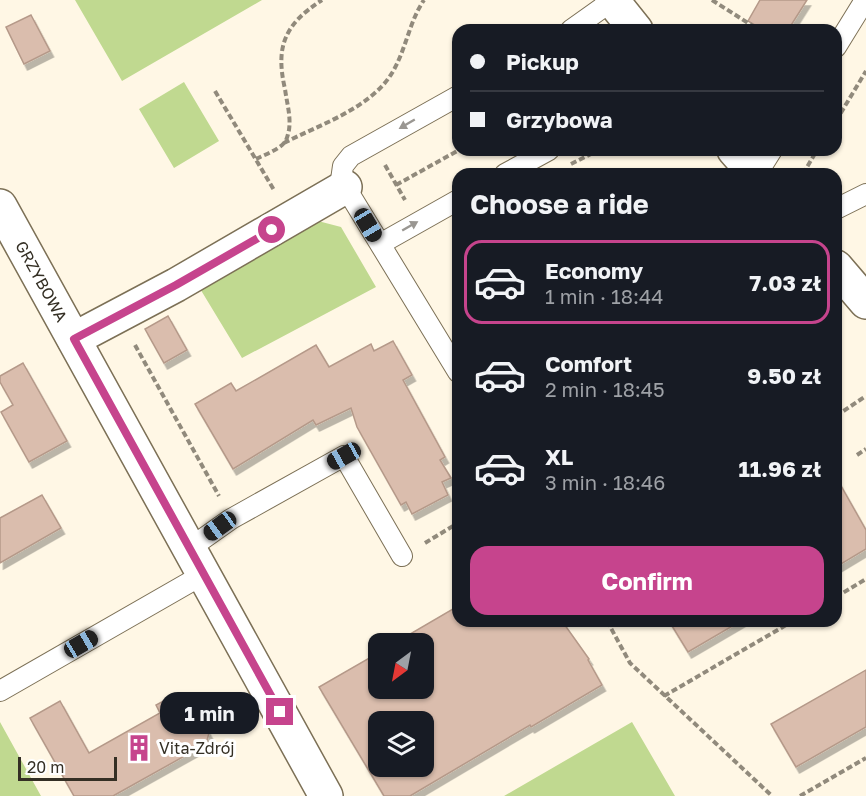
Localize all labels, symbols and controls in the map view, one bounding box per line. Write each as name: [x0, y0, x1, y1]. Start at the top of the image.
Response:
text: Pickup: [506, 48, 579, 75]
text: Grzybowa: [506, 106, 613, 133]
one-way arrow: [399, 119, 415, 130]
text: Choose a ride: [470, 188, 649, 220]
car: [351, 205, 385, 245]
route start: [258, 216, 285, 243]
one-way arrow: [402, 221, 418, 232]
street label: GRZYBOWA: [11, 237, 72, 326]
icon: car: [473, 255, 527, 309]
text: Economy: [545, 257, 643, 284]
text: 7.03 zł: [749, 269, 821, 296]
text: 1 min · 18:44: [545, 284, 663, 308]
icon: car: [473, 348, 527, 402]
text: Comfort: [545, 350, 632, 377]
text: 9.50 zł: [747, 362, 821, 389]
text: 2 min · 18:45: [545, 377, 665, 401]
car: [324, 439, 364, 473]
icon: car: [473, 441, 527, 495]
text: XL: [545, 443, 573, 470]
text: 11.96 zł: [738, 455, 821, 482]
text: 3 min · 18:46: [545, 470, 665, 494]
car: [200, 508, 240, 544]
button: Confirm: [470, 546, 824, 615]
car: [61, 627, 101, 661]
north arrow: [368, 633, 434, 699]
map controls: [368, 633, 434, 777]
callout: 1 min: [160, 691, 259, 733]
route end: [266, 698, 293, 725]
text: 1 min: [184, 701, 235, 725]
button: layers: [368, 711, 434, 777]
building icon: Vita-Zdrój: [124, 733, 154, 763]
place label: Vita-Zdrój: [159, 738, 235, 758]
scale bar: [18, 754, 117, 782]
text: 20 m: [27, 757, 64, 777]

